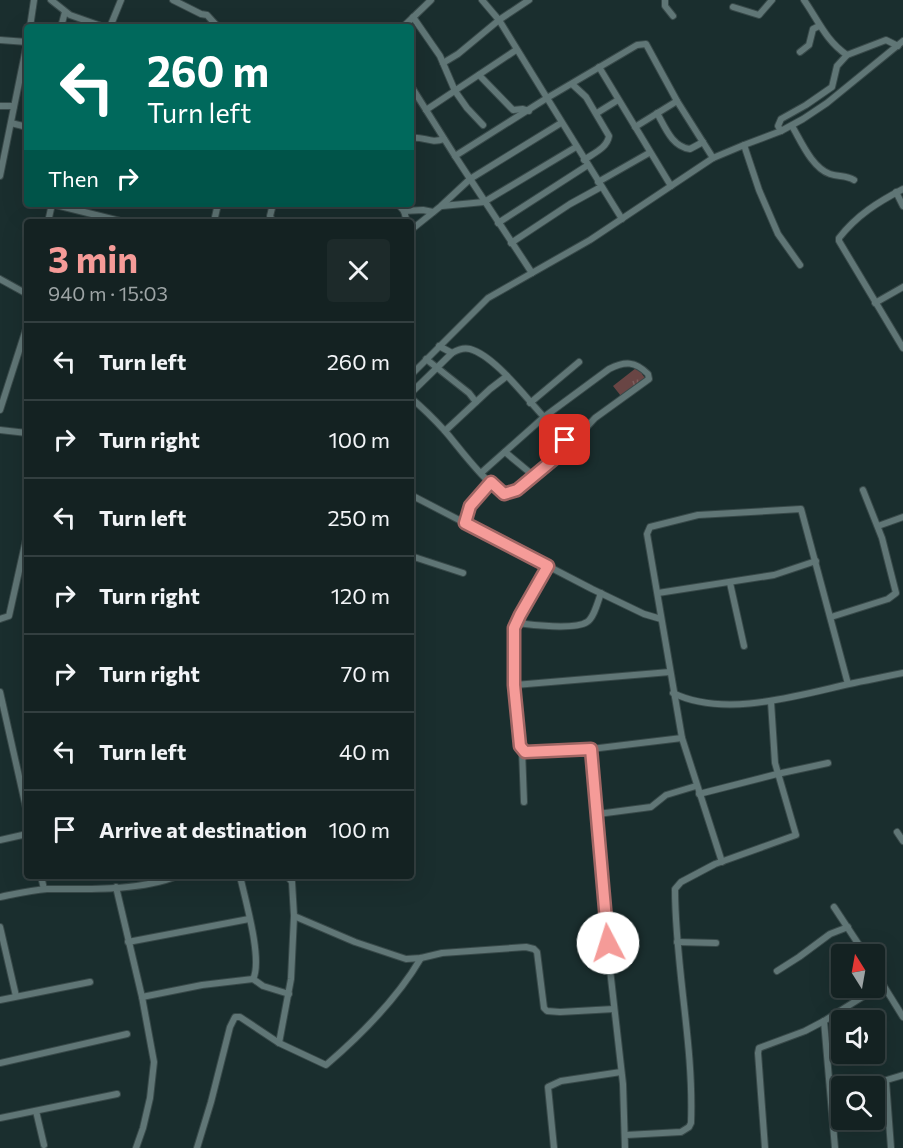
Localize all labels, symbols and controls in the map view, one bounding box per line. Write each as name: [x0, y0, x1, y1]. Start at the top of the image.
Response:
text: 260 m: [147, 44, 269, 96]
icon: left: [48, 48, 126, 126]
text: Turn left: [147, 96, 251, 129]
icon: right: [111, 162, 144, 195]
text: Then: [48, 165, 99, 192]
text: 3 min: [48, 236, 138, 280]
button: close: [327, 239, 390, 302]
text: 940 m · 15:03: [48, 281, 168, 305]
icon: left: [48, 345, 81, 378]
text: Turn left: [99, 348, 186, 375]
text: 260 m: [327, 348, 390, 375]
pin: [539, 414, 590, 465]
icon: right: [48, 423, 81, 456]
icon: arrive: [548, 423, 581, 456]
text: Turn right: [99, 426, 200, 453]
text: 100 m: [328, 426, 390, 453]
icon: left: [48, 501, 81, 534]
text: Turn left: [99, 504, 186, 531]
text: 250 m: [327, 504, 390, 531]
icon: right: [48, 579, 81, 612]
text: Turn right: [99, 582, 200, 609]
text: 120 m: [331, 582, 390, 609]
icon: right: [48, 657, 81, 690]
text: Turn right: [99, 660, 200, 687]
text: 70 m: [341, 660, 390, 687]
icon: left: [48, 735, 81, 768]
text: Turn left: [99, 738, 186, 765]
text: 40 m: [339, 738, 390, 765]
icon: arrive: [48, 813, 81, 846]
text: Arrive at destination: [99, 816, 307, 843]
text: 100 m: [328, 816, 390, 843]
position arrow: [576, 911, 640, 975]
north arrow: [831, 944, 885, 998]
map controls: [831, 944, 885, 1130]
button: sound: [831, 1010, 885, 1064]
button: search: [831, 1076, 885, 1130]

